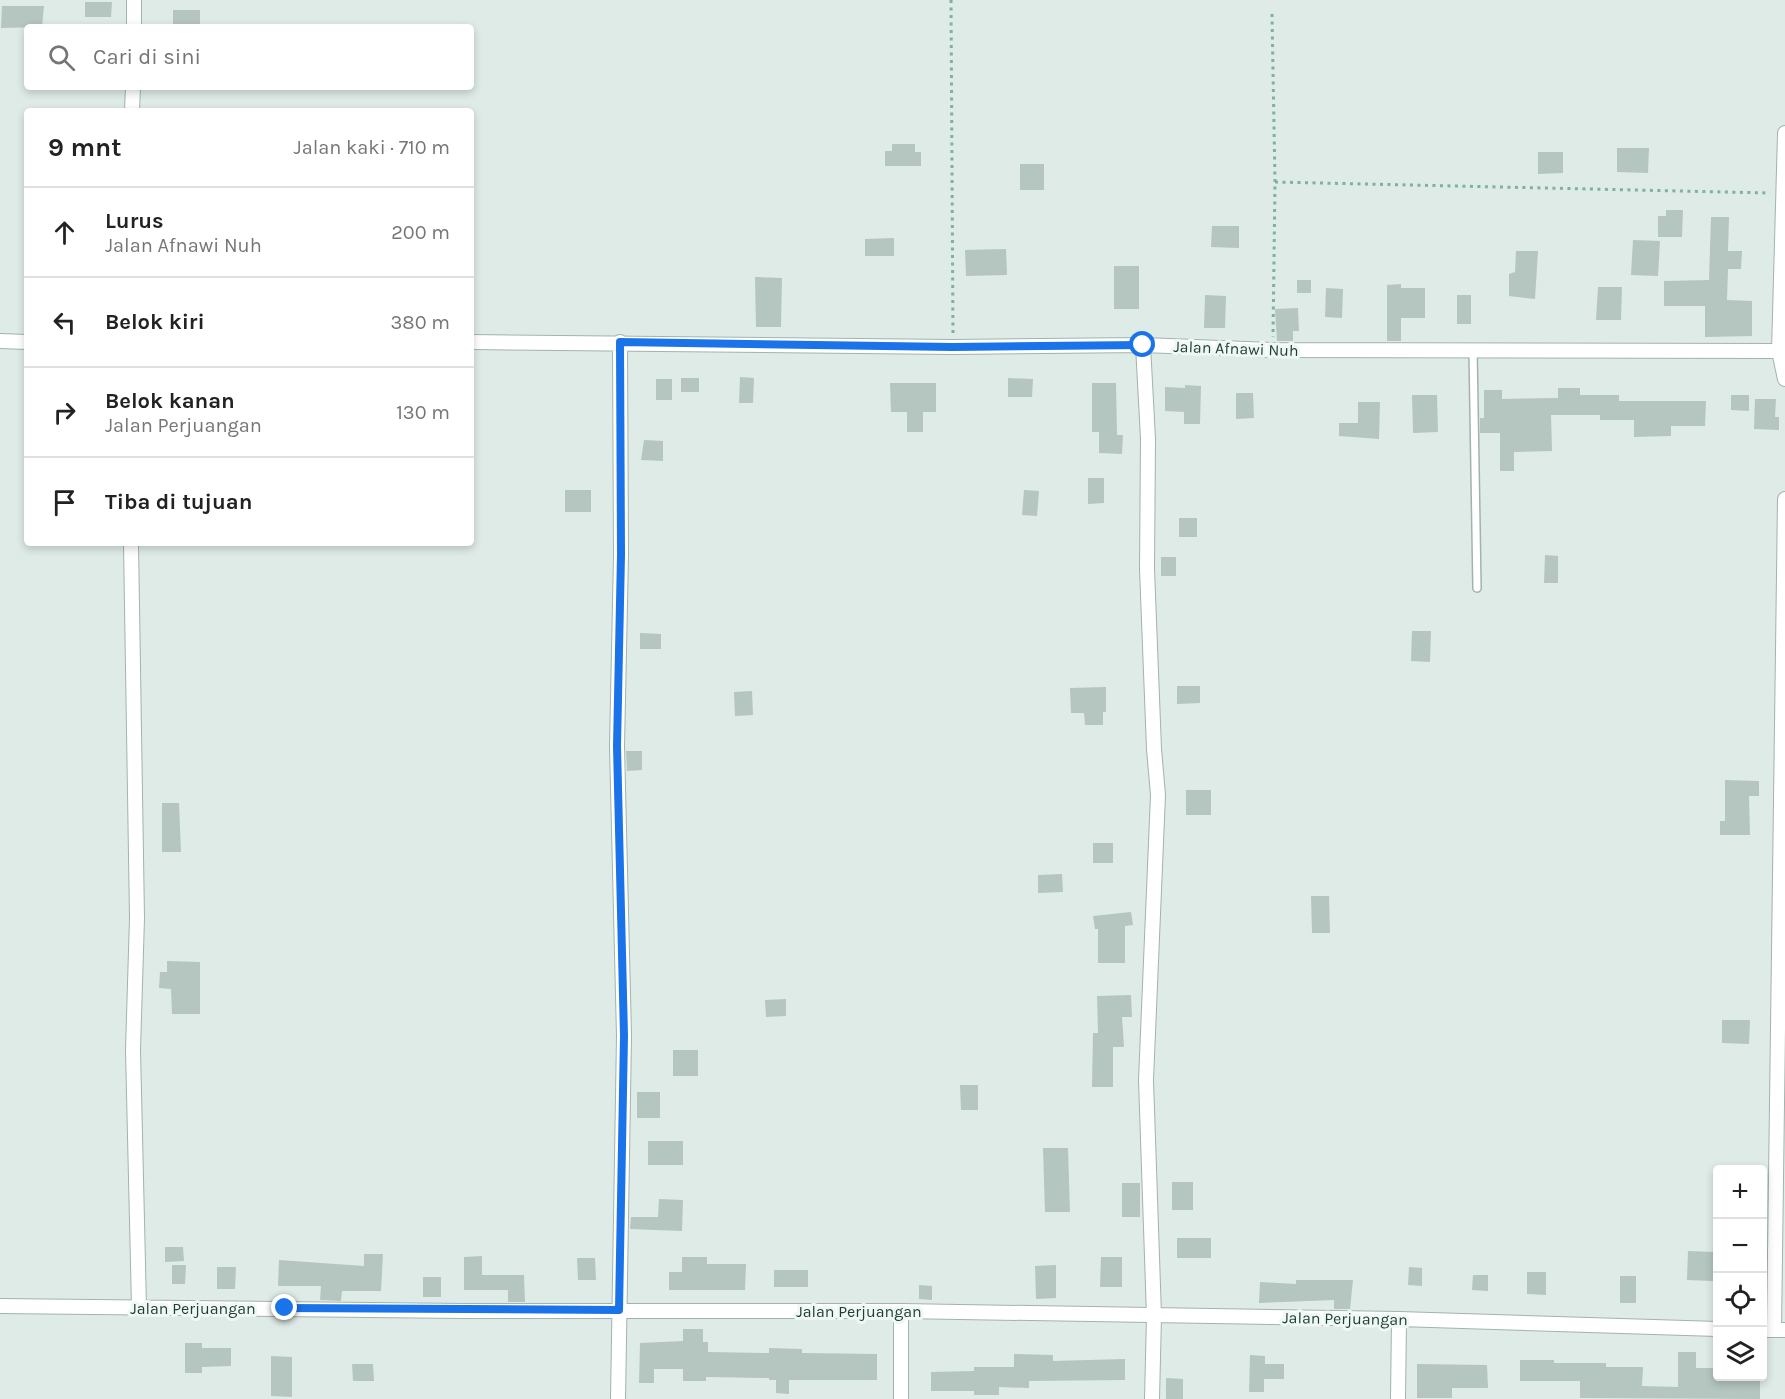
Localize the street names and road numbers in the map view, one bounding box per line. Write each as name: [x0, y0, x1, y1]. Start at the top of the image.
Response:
street label: Jalan Afnawi Nuh: [1173, 337, 1299, 360]
street label: Jalan Perjuangan: [130, 1299, 256, 1318]
street label: Jalan Perjuangan: [796, 1302, 922, 1321]
street label: Jalan Perjuangan: [1282, 1308, 1408, 1329]

